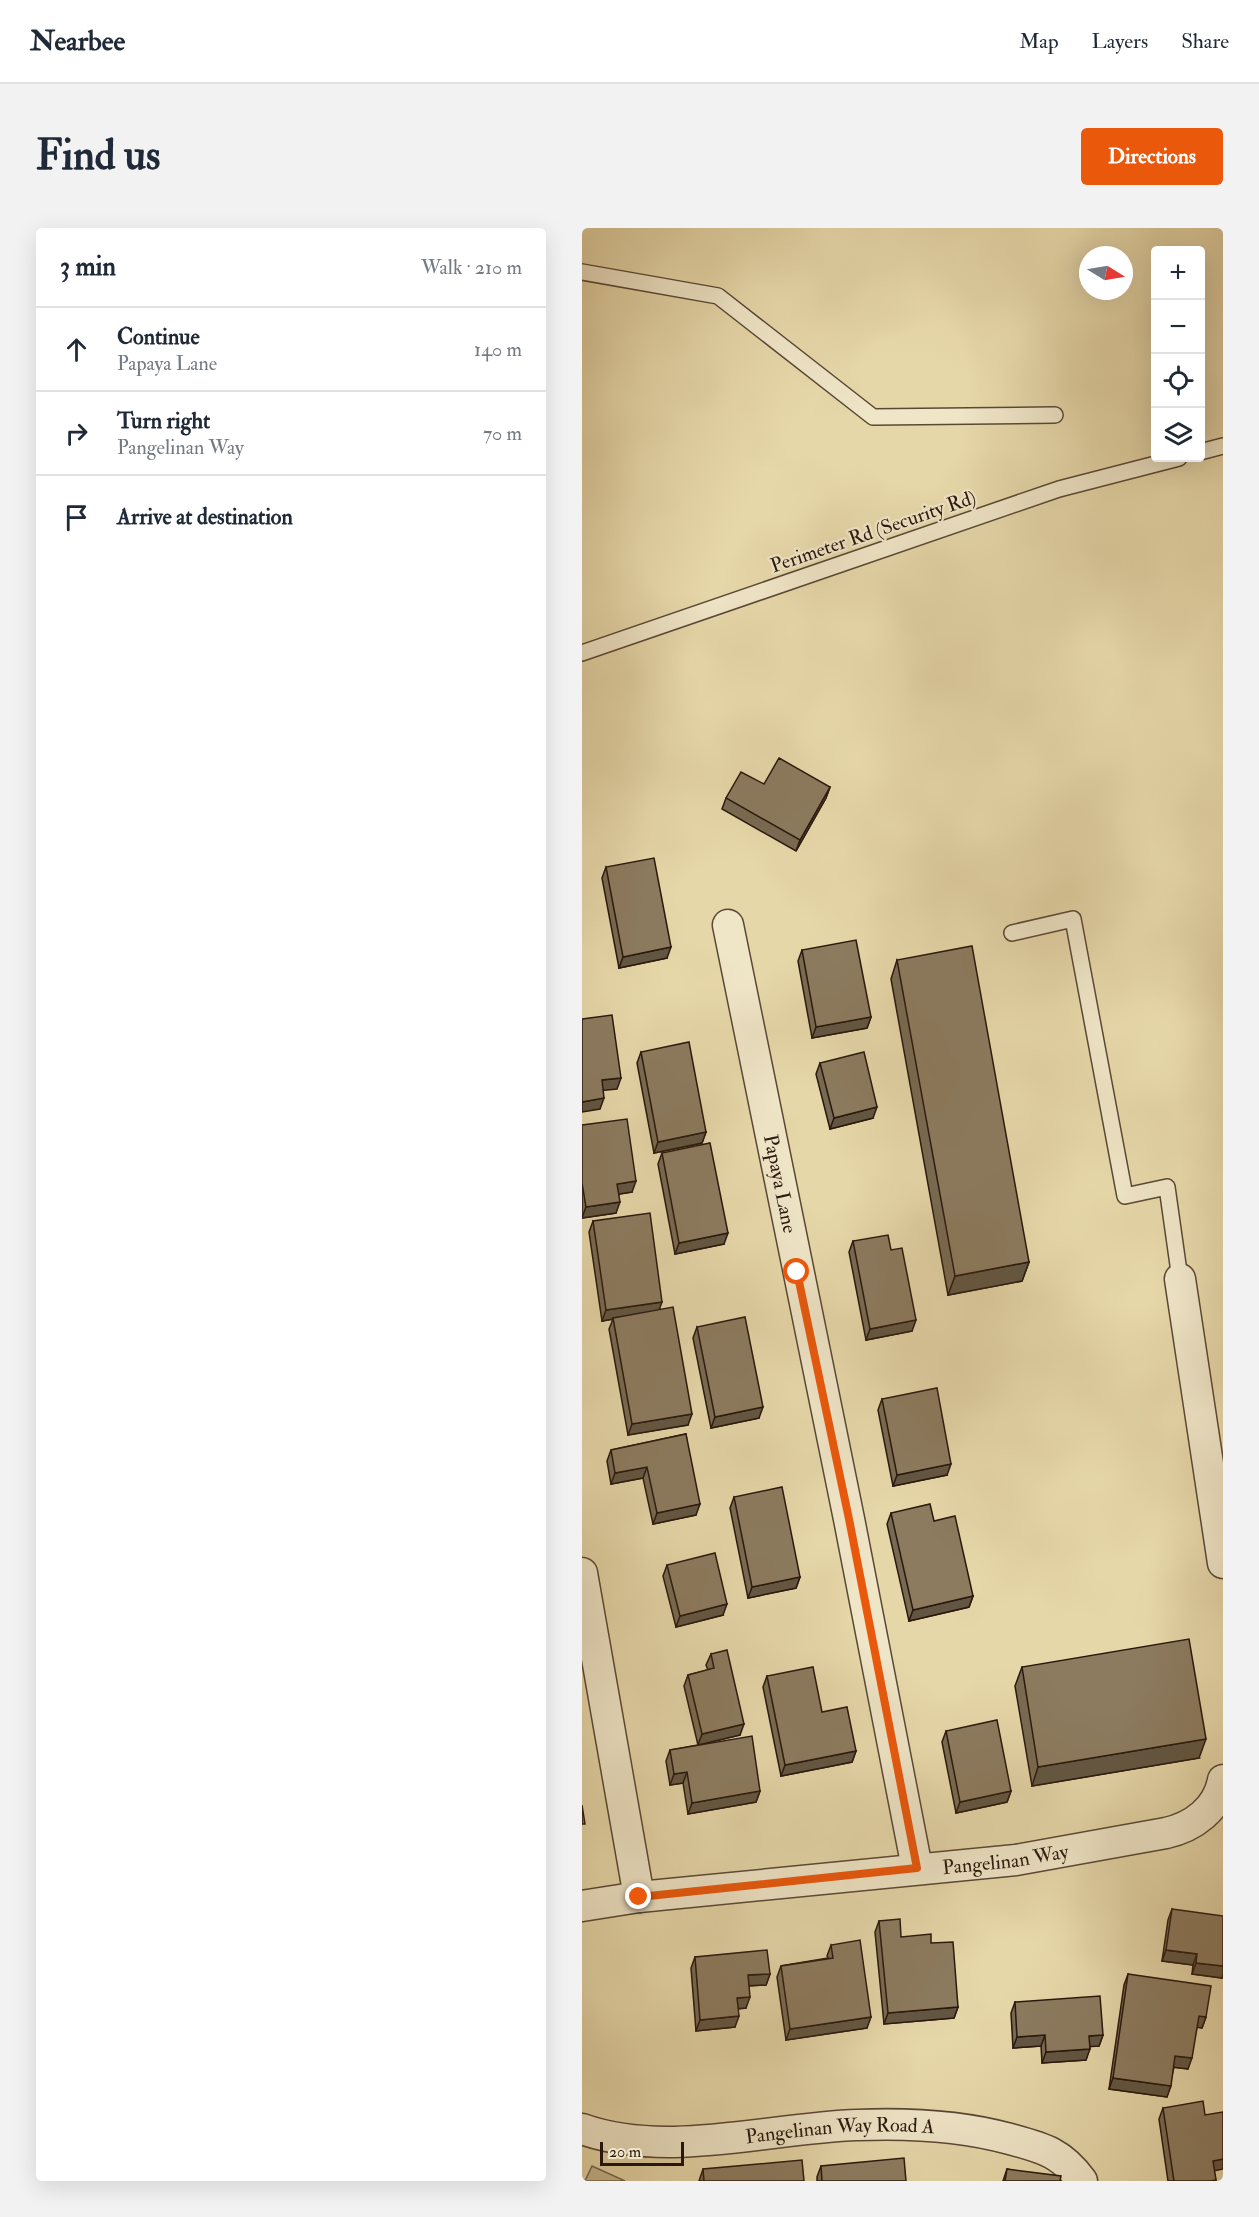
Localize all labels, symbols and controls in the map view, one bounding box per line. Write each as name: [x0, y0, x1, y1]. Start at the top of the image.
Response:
text: Nearbee: [30, 24, 125, 59]
text: Map: [1019, 28, 1059, 55]
text: Layers: [1092, 28, 1148, 55]
text: Share: [1181, 28, 1229, 55]
button: Directions: [1081, 128, 1223, 185]
text: Find us: [36, 130, 160, 182]
north arrow: [1079, 246, 1133, 300]
map controls: [1151, 246, 1205, 462]
button: +: [1151, 246, 1205, 300]
text: 3 min: [60, 251, 116, 283]
text: Walk · 210 m: [421, 255, 522, 280]
button: −: [1151, 300, 1205, 354]
text: Continue: [117, 323, 200, 351]
icon: ahead: [60, 333, 93, 366]
text: 140 m: [474, 337, 522, 362]
text: Papaya Lane: [117, 351, 217, 376]
button: locate: [1151, 354, 1205, 408]
text: Turn right: [117, 407, 210, 435]
button: layers: [1151, 408, 1205, 462]
icon: right: [60, 417, 93, 450]
text: 70 m: [483, 421, 522, 446]
text: Pangelinan Way: [117, 435, 244, 460]
street label: Perimeter Rd (Security Rd): [767, 485, 979, 578]
icon: arrive: [60, 501, 93, 534]
text: Arrive at destination: [117, 503, 293, 531]
street label: Papaya Lane: [758, 1132, 802, 1235]
route start: [783, 1258, 809, 1284]
street label: Pangelinan Way: [941, 1839, 1072, 1880]
route end: [625, 1883, 651, 1909]
street label: Pangelinan Way Road A: [744, 2112, 936, 2149]
scale bar: [600, 2139, 684, 2166]
text: 20 m: [609, 2142, 641, 2162]

